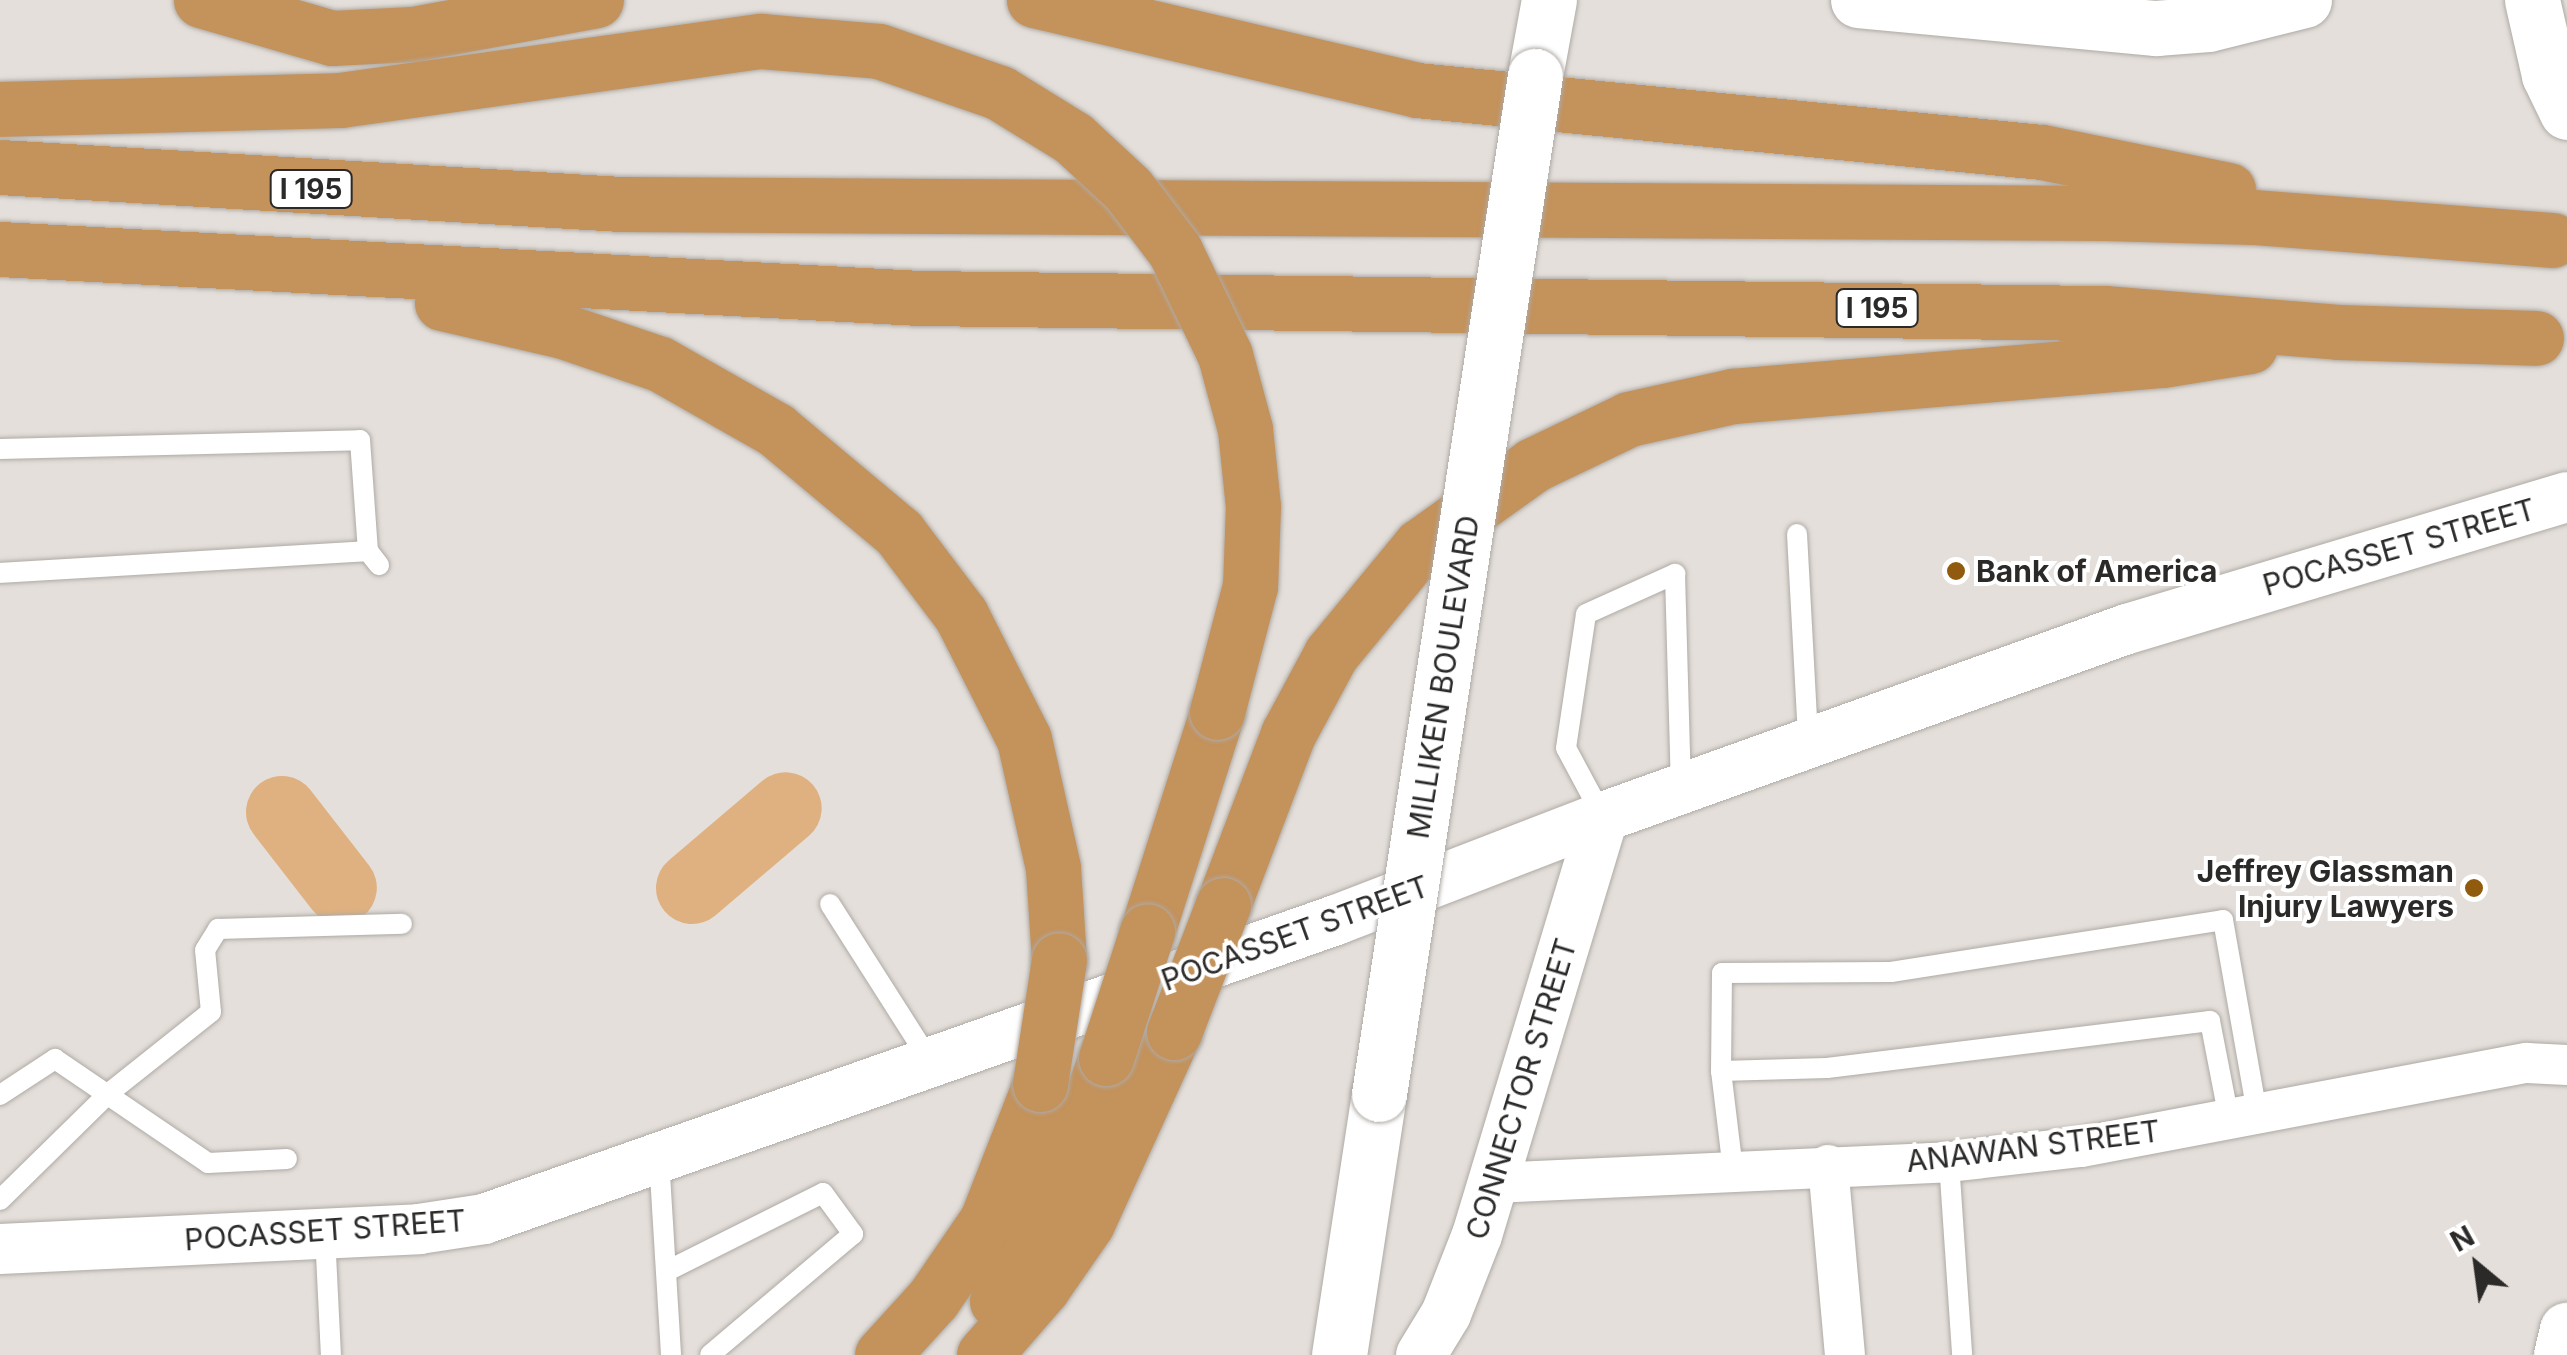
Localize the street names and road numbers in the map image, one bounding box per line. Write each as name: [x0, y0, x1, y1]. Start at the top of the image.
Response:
road number: I 195: [268, 166, 354, 212]
road number: I 195: [1834, 285, 1920, 331]
street label: POCASSET STREET: [2259, 491, 2539, 603]
street label: MILLIKEN BOULEVARD: [1400, 513, 1486, 841]
street label: POCASSET STREET: [1156, 868, 1434, 998]
street label: CONNECTOR STREET: [1458, 934, 1584, 1244]
street label: ANAWAN STREET: [1904, 1113, 2162, 1179]
street label: POCASSET STREET: [183, 1202, 467, 1258]

